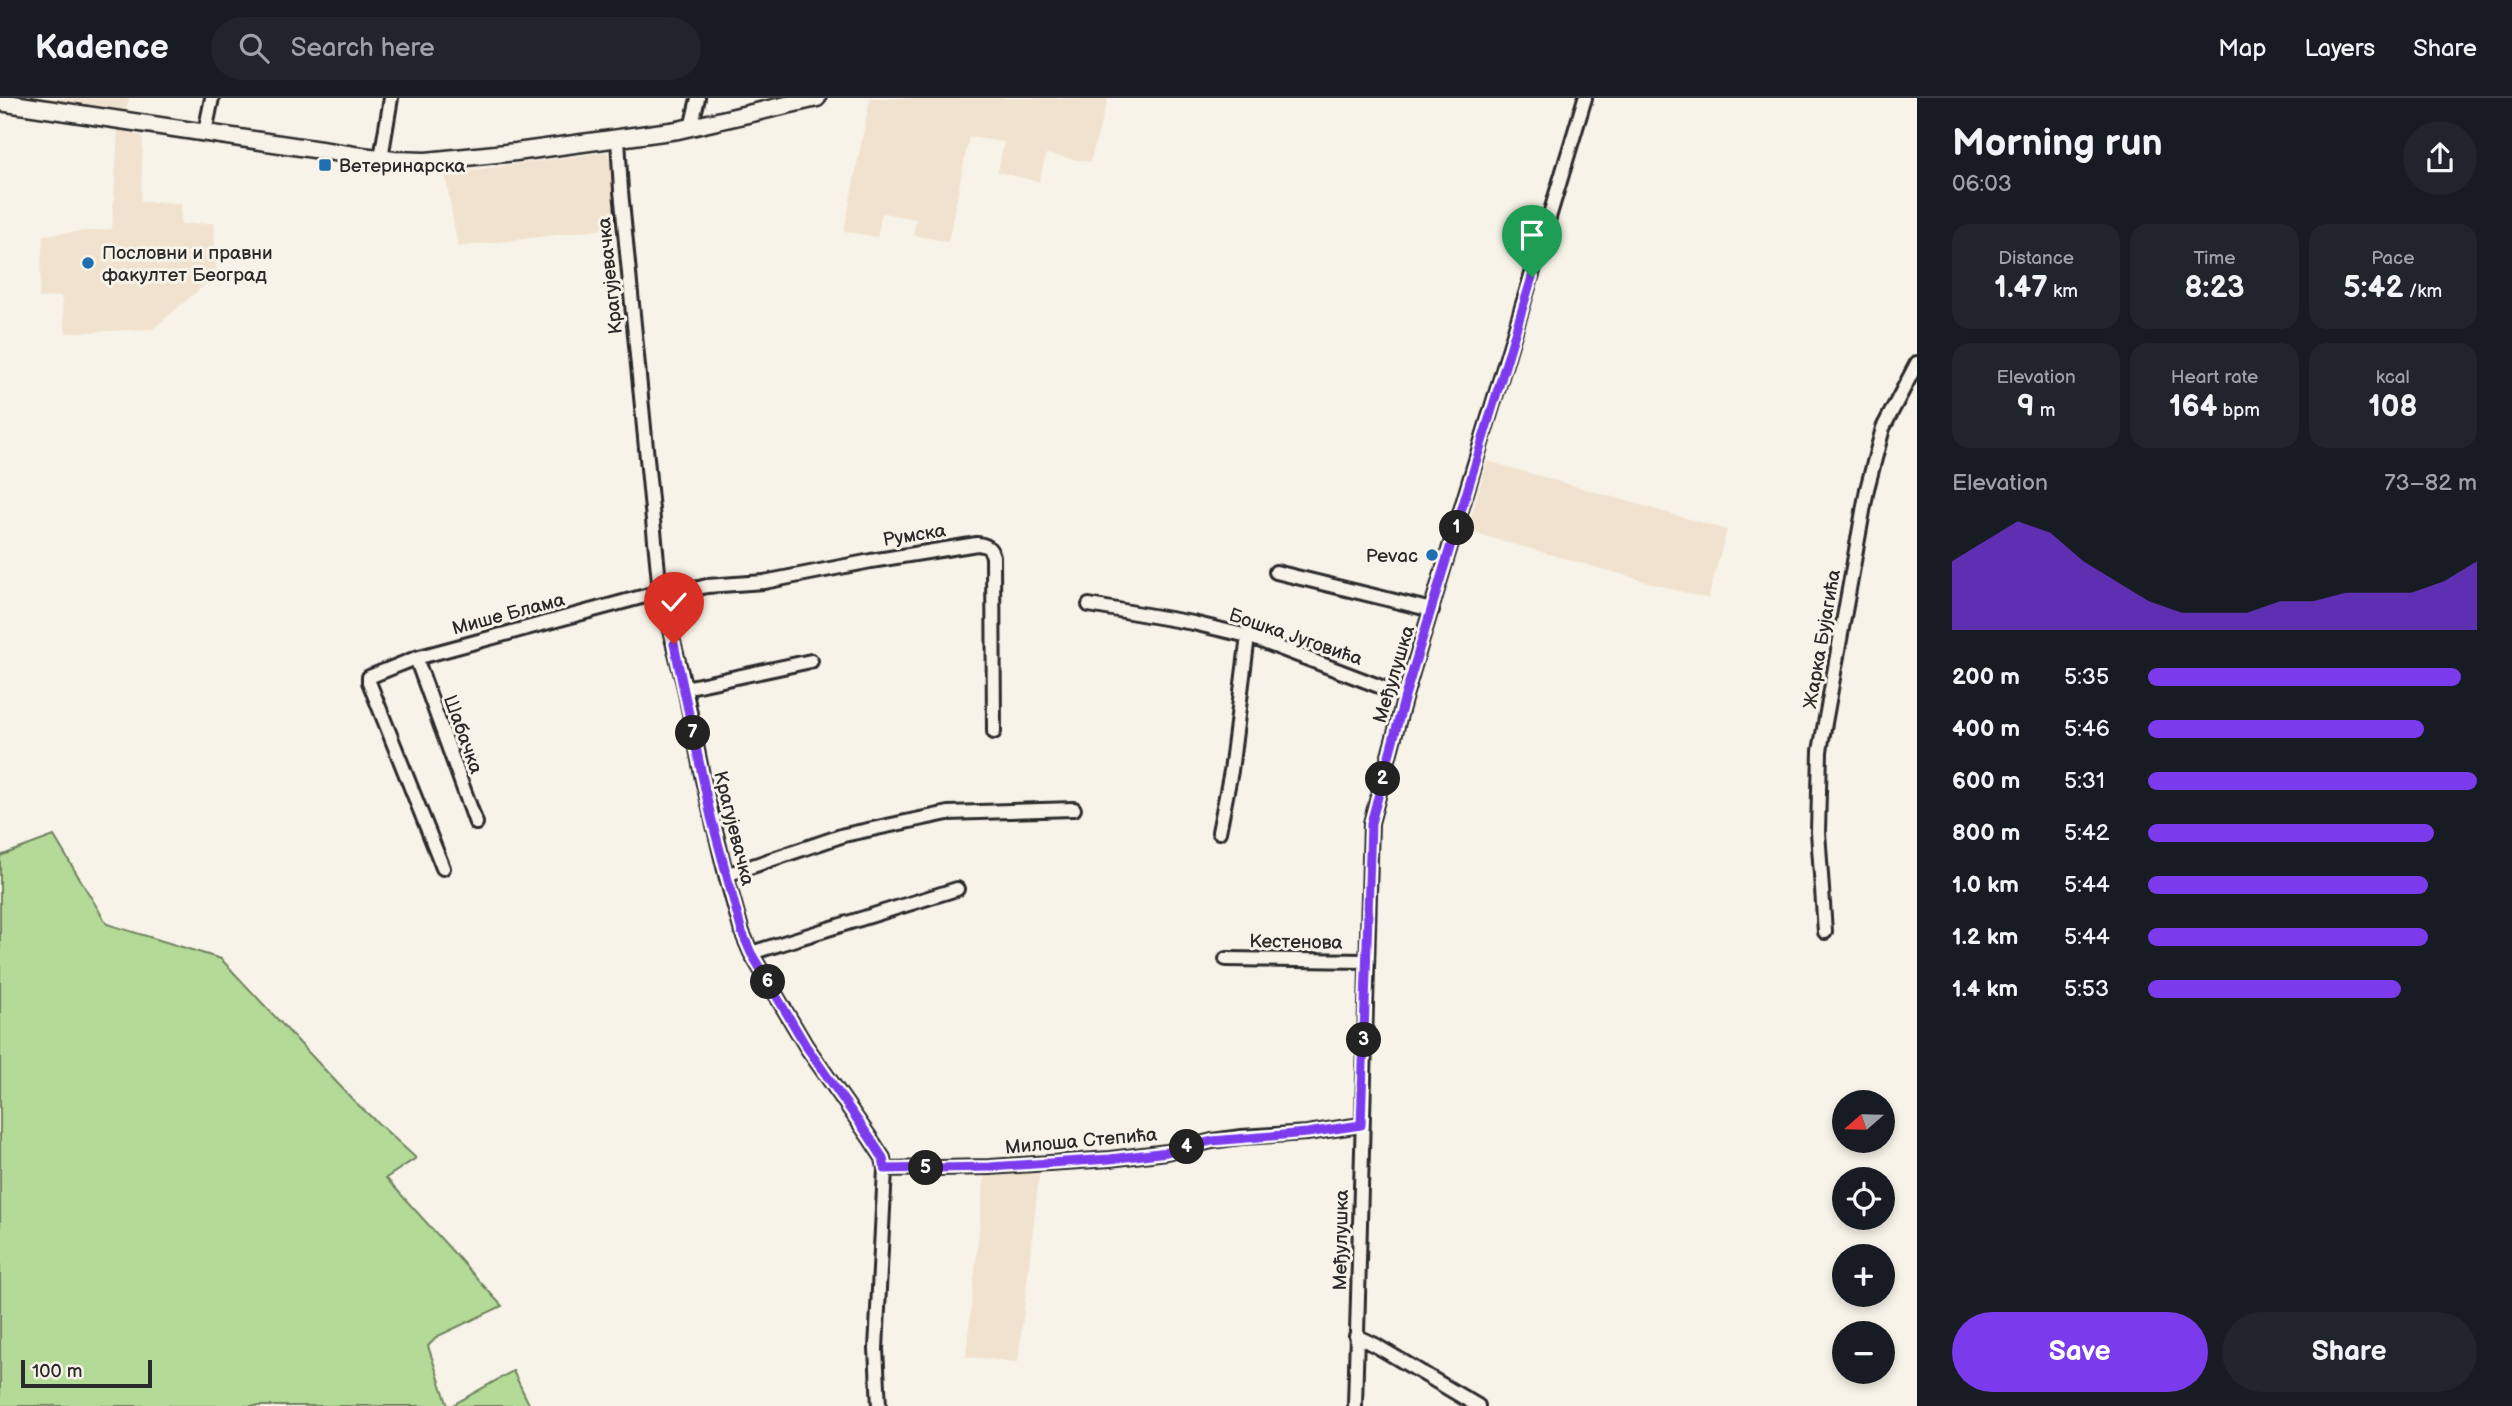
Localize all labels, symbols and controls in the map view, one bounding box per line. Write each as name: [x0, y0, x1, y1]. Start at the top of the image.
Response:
search box: [211, 17, 701, 80]
text: Kadence: [35, 28, 169, 68]
icon: search: [235, 29, 273, 67]
text: Search here: [291, 33, 435, 64]
text: Map: [2218, 34, 2266, 63]
text: Layers: [2304, 34, 2375, 63]
text: Share: [2413, 34, 2477, 63]
text: Morning run: [1952, 121, 2163, 166]
button: share: [2403, 121, 2477, 195]
place label: Ветеринарска: [339, 155, 465, 178]
marker: Ветеринарска: [317, 157, 333, 173]
text: 06:03: [1952, 170, 2012, 198]
pin: [1502, 205, 1562, 277]
street label: Крагујевачка: [593, 216, 628, 335]
icon: arrive: [1513, 216, 1551, 254]
place label: Пословни и правни факултет Београд: [102, 242, 273, 287]
text: Distance: [1998, 247, 2074, 270]
text: Time: [2193, 247, 2236, 270]
text: Pace: [2371, 247, 2414, 270]
marker: Пословни и правни факултет Београд: [80, 255, 96, 271]
text: 1.47: [1994, 270, 2048, 306]
text: 8:23: [2185, 270, 2244, 306]
text: 5:42: [2343, 270, 2404, 306]
text: km: [2048, 280, 2078, 303]
text: /km: [2404, 280, 2442, 303]
text: Elevation: [1997, 366, 2076, 389]
text: Heart rate: [2171, 366, 2258, 389]
text: kcal: [2376, 366, 2410, 389]
text: 9: [2017, 389, 2035, 425]
text: 164: [2169, 389, 2217, 425]
text: 108: [2368, 389, 2418, 425]
text: m: [2035, 399, 2055, 422]
text: bpm: [2217, 399, 2260, 422]
text: Elevation: [1952, 469, 2048, 497]
text: 73–82 m: [2384, 469, 2477, 497]
pin: 1: [1440, 510, 1474, 546]
text: 1: [1453, 516, 1461, 539]
street label: Румска: [881, 519, 947, 552]
place label: Pevac: [1366, 545, 1418, 568]
marker: Pevac: [1424, 547, 1440, 563]
street label: Жарка Бујагића: [1799, 568, 1846, 711]
pin: [644, 572, 704, 644]
icon: check: [655, 583, 693, 621]
street label: Мише Блама: [449, 588, 567, 641]
street label: Бошка Југовића: [1226, 604, 1365, 671]
street label: Међулушка: [1369, 623, 1420, 726]
text: 200 m: [1952, 663, 2020, 691]
text: 5:35: [2064, 663, 2109, 691]
street label: Шабачка: [438, 692, 487, 777]
text: 400 m: [1952, 715, 2020, 743]
text: 5:46: [2064, 715, 2110, 743]
pin: 7: [676, 716, 710, 750]
text: 7: [687, 721, 698, 744]
pin: 2: [1366, 762, 1400, 796]
text: 2: [1377, 767, 1388, 790]
text: 600 m: [1952, 767, 2020, 795]
text: 5:31: [2064, 767, 2105, 795]
street label: Крагујевачка: [708, 769, 759, 888]
text: 800 m: [1952, 819, 2020, 847]
text: 5:42: [2064, 819, 2109, 847]
text: 1.0 km: [1952, 871, 2019, 899]
text: 5:44: [2064, 871, 2110, 899]
text: 1.2 km: [1952, 923, 2018, 951]
text: 5:44: [2064, 923, 2110, 951]
street label: Кестенова: [1249, 930, 1343, 955]
pin: 6: [750, 964, 786, 1000]
text: 6: [762, 970, 773, 993]
text: 1.4 km: [1952, 975, 2018, 1003]
text: 5:53: [2064, 975, 2109, 1003]
pin: 3: [1346, 1023, 1382, 1058]
text: 3: [1358, 1028, 1369, 1051]
north arrow: [1832, 1090, 1895, 1153]
map controls: [1832, 1090, 1895, 1384]
street label: Милоша Степића: [1004, 1123, 1158, 1160]
pin: 4: [1170, 1130, 1204, 1164]
text: 4: [1181, 1135, 1192, 1158]
pin: 5: [908, 1150, 944, 1186]
text: 5: [920, 1156, 931, 1179]
button: locate: [1832, 1167, 1895, 1230]
street label: Међулушка: [1329, 1189, 1354, 1291]
button: +: [1832, 1244, 1895, 1307]
button: Save: [1952, 1312, 2208, 1392]
button: Share: [2222, 1312, 2477, 1392]
button: −: [1832, 1321, 1895, 1384]
scale bar: [21, 1357, 152, 1389]
text: 100 m: [32, 1360, 83, 1383]

